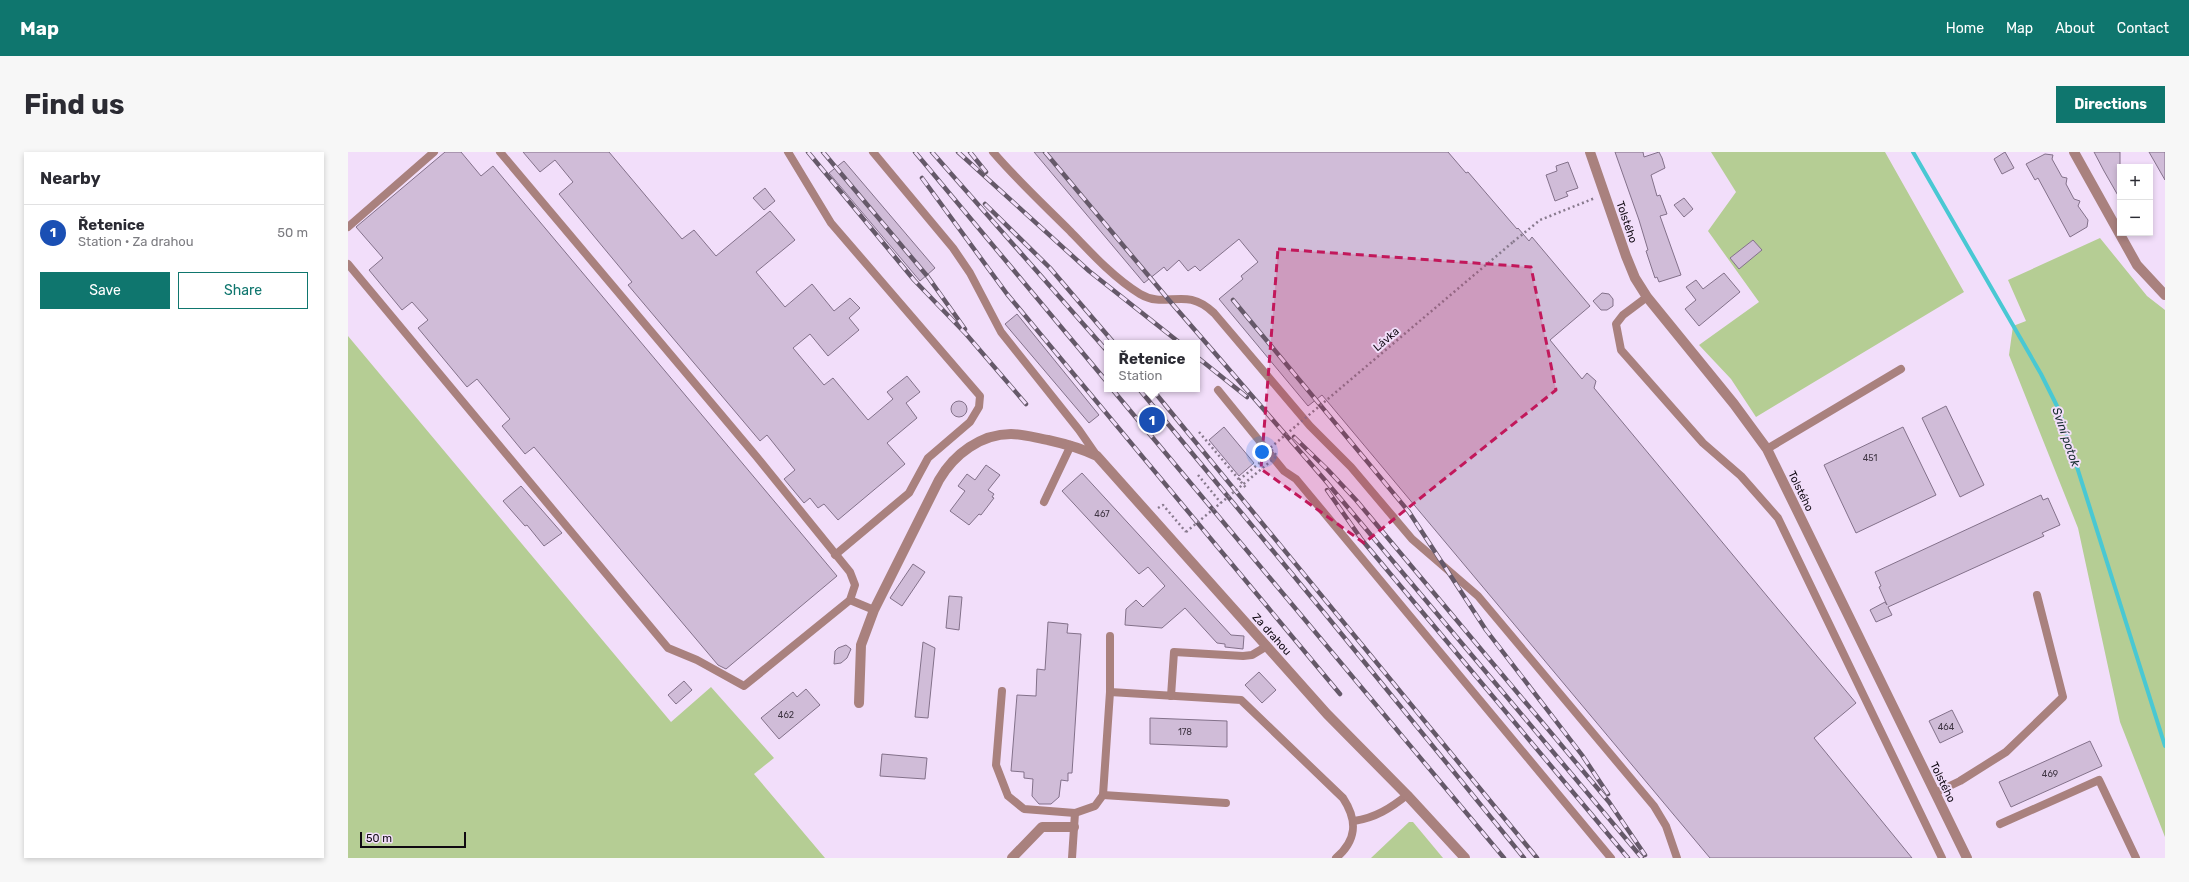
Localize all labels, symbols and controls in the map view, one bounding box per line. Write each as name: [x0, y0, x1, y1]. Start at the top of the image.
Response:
text: Map: [20, 17, 59, 40]
text: Home: [1946, 20, 1984, 37]
text: Map: [2006, 20, 2033, 37]
text: About: [2055, 20, 2095, 37]
text: Contact: [2117, 20, 2169, 37]
button: Directions: [2056, 86, 2165, 123]
text: Find us: [24, 88, 124, 121]
map controls: [2117, 164, 2153, 236]
button: +: [2117, 164, 2153, 200]
text: Nearby: [40, 168, 101, 188]
street label: Tolstého: [1613, 200, 1640, 245]
button: −: [2117, 200, 2153, 236]
text: Řetenice: [78, 216, 145, 234]
text: 1: [50, 225, 56, 240]
text: 50 m: [277, 225, 308, 240]
text: Station · Za drahou: [78, 234, 194, 249]
button: Save: [40, 272, 170, 309]
button: Share: [178, 272, 308, 309]
street label: Lávka: [1371, 325, 1402, 354]
popup: [1104, 340, 1200, 392]
text: Řetenice: [1119, 350, 1185, 368]
text: Station: [1119, 368, 1162, 383]
pin: 1: [1139, 405, 1165, 435]
water label: Sviní potok: [2049, 406, 2083, 469]
your location: [1252, 442, 1272, 462]
house number: 451: [1863, 453, 1877, 463]
street label: Tolstého: [1785, 469, 1816, 514]
house number: 467: [1094, 509, 1110, 519]
street label: Za drahou: [1249, 611, 1294, 658]
house number: 462: [778, 710, 794, 720]
house number: 464: [1938, 722, 1955, 732]
house number: 178: [1178, 727, 1192, 737]
street label: Tolstého: [1927, 760, 1958, 805]
house number: 469: [2042, 769, 2058, 779]
scale bar: [360, 830, 466, 849]
text: 50 m: [366, 832, 392, 845]

